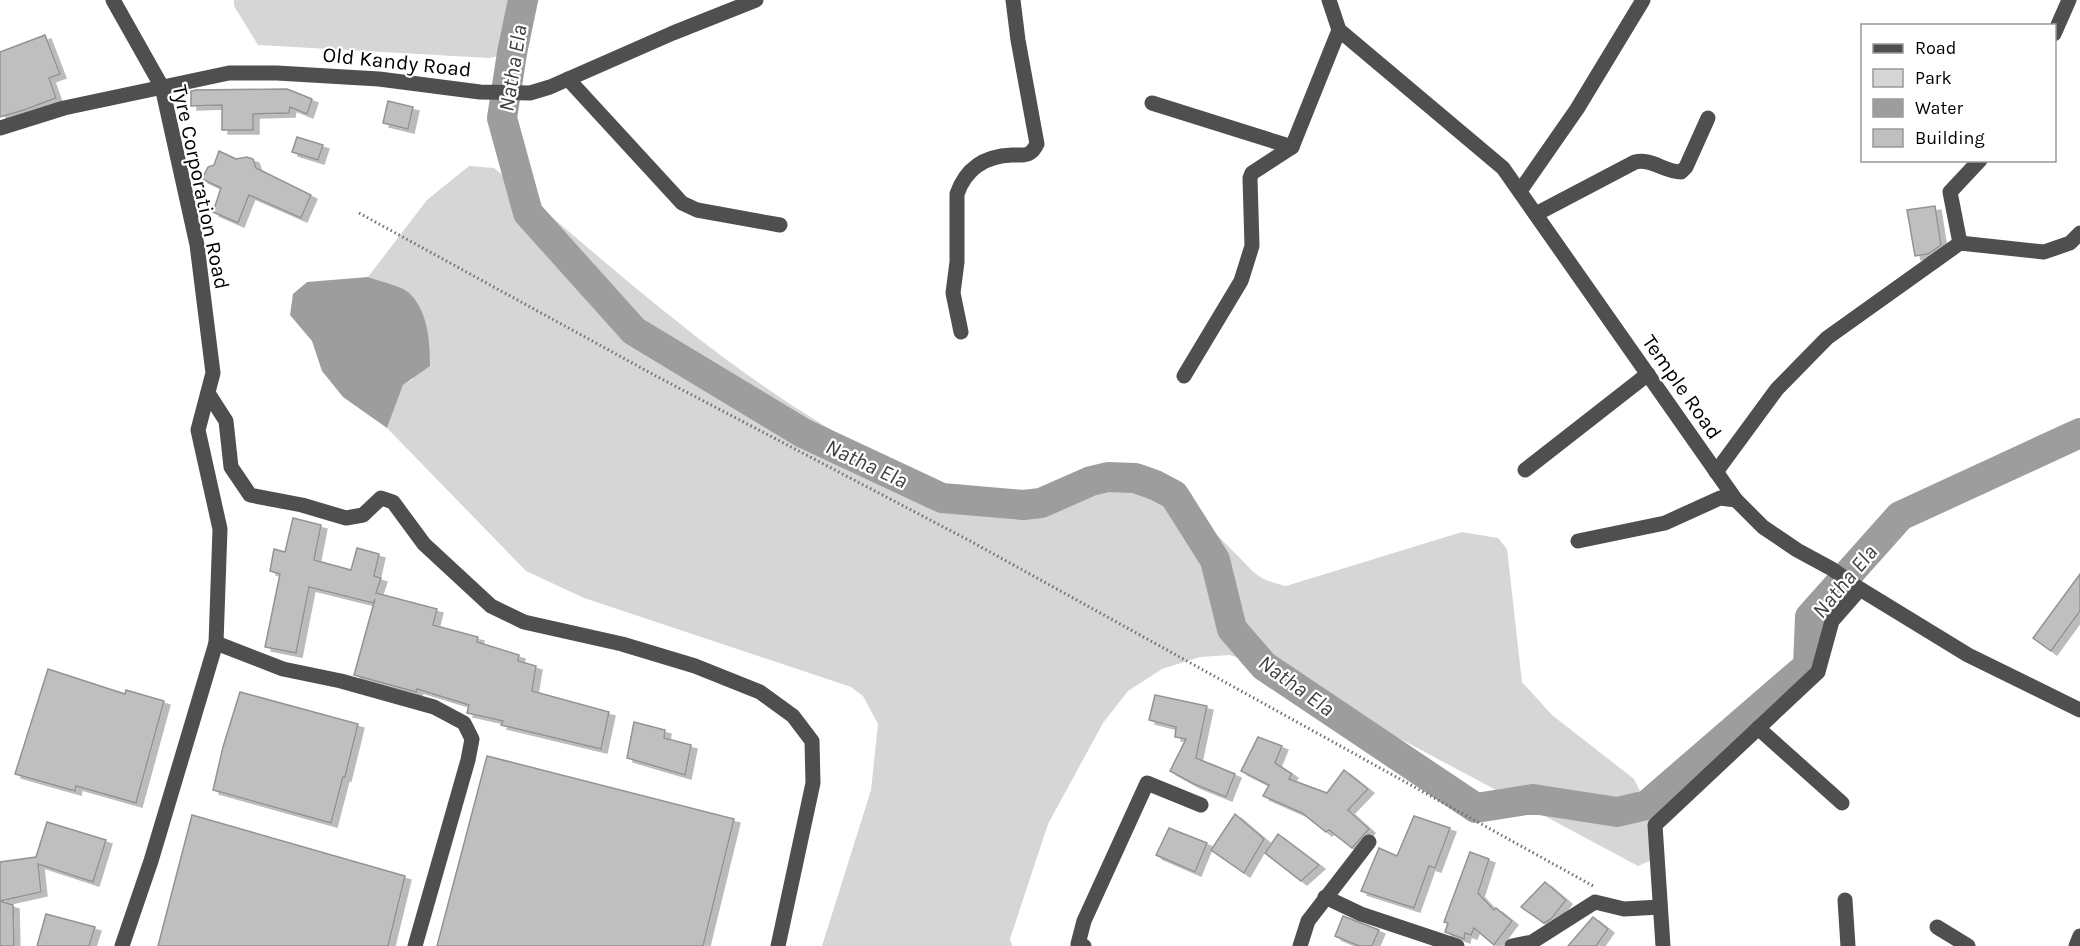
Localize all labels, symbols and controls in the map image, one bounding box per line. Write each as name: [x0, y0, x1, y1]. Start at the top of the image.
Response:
water label: Natha Ela: [493, 23, 533, 113]
legend: [1861, 24, 2056, 162]
text: Road: [1915, 37, 1956, 59]
street label: Old Kandy Road: [321, 42, 473, 82]
text: Park: [1915, 67, 1952, 89]
street label: Tyre Corporation Road: [168, 83, 234, 291]
text: Water: [1915, 97, 1963, 119]
text: Building: [1915, 127, 1985, 149]
street label: Temple Road: [1637, 330, 1727, 444]
water label: Natha Ela: [821, 434, 912, 494]
water label: Natha Ela: [1807, 540, 1883, 624]
water label: Natha Ela: [1253, 650, 1339, 722]

